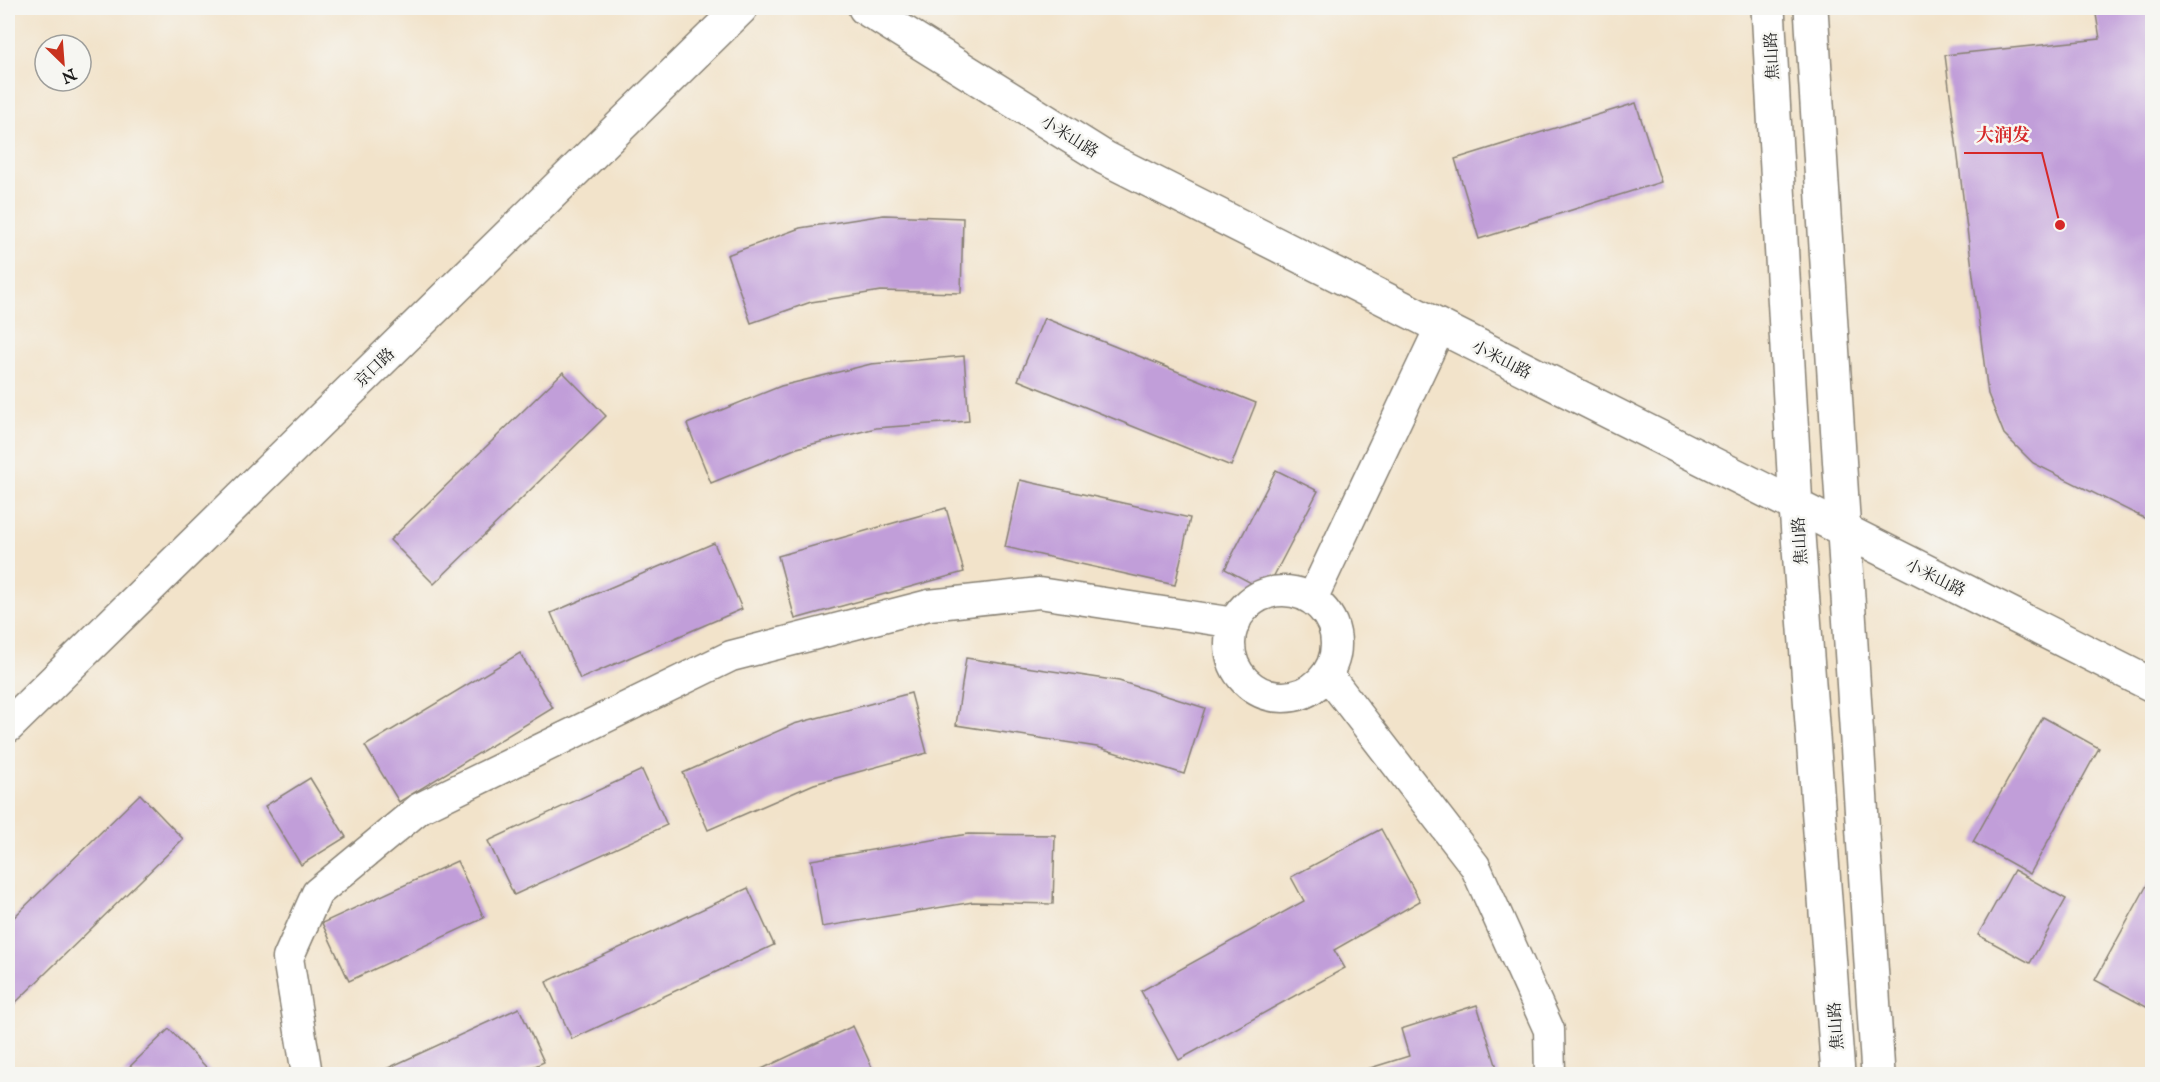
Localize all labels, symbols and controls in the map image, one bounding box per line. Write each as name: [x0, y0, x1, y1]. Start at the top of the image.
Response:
street label: 焦山路: [1762, 31, 1784, 80]
north arrow: [33, 33, 93, 93]
text: N: [58, 62, 80, 87]
street label: 小米山路: [1036, 112, 1101, 163]
callout: 大润发: [1964, 117, 2042, 153]
text: 大润发: [1976, 125, 2030, 148]
street label: 小米山路: [1468, 337, 1534, 384]
street label: 京口路: [351, 345, 400, 392]
street label: 焦山路: [1789, 516, 1813, 566]
street label: 小米山路: [1902, 556, 1968, 602]
street label: 焦山路: [1825, 1001, 1849, 1051]

